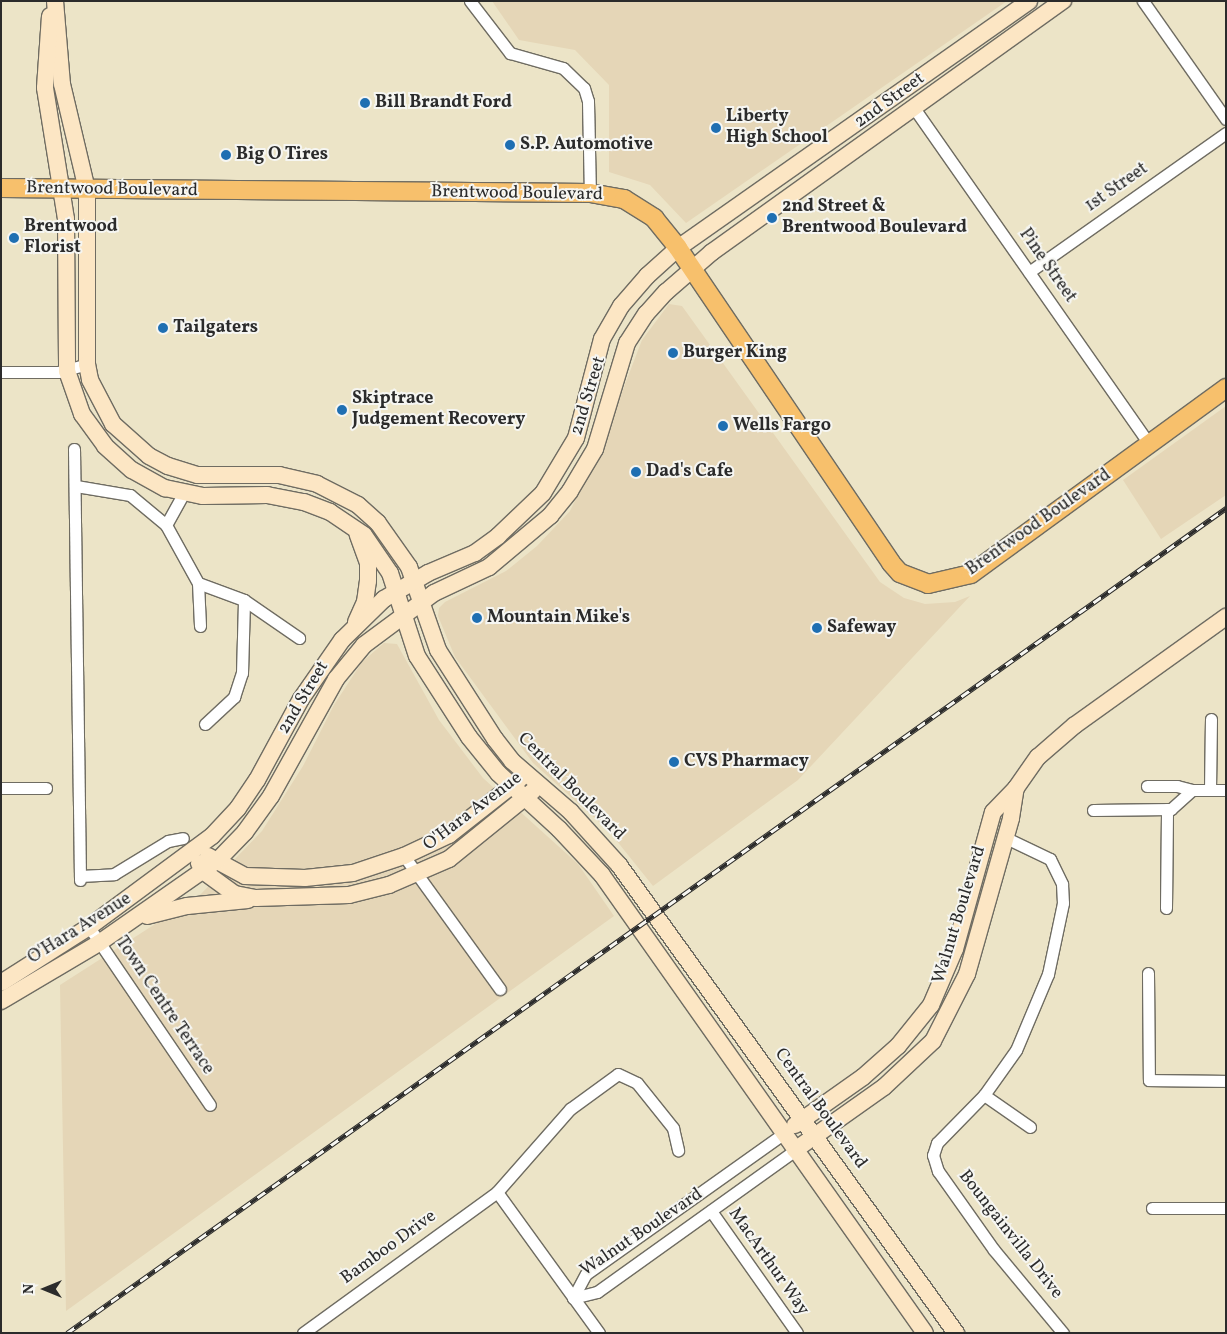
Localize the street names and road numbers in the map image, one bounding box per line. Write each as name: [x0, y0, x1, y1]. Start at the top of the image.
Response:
street label: 2nd Street: [851, 68, 929, 134]
street label: 1st Street: [1081, 159, 1153, 217]
street label: Brentwood Boulevard: [26, 178, 198, 202]
street label: Brentwood Boulevard: [431, 182, 603, 206]
street label: Pine Street: [1014, 225, 1080, 307]
street label: 2nd Street: [567, 354, 611, 438]
street label: Brentwood Boulevard: [962, 465, 1116, 581]
street label: 2nd Street: [274, 658, 334, 738]
street label: Central Boulevard: [513, 729, 629, 845]
street label: O'Hara Avenue: [419, 768, 527, 856]
street label: Walnut Boulevard: [929, 844, 991, 986]
street label: O'Hara Avenue: [24, 889, 136, 969]
street label: Town Centre Terrace: [110, 933, 218, 1079]
street label: Central Boulevard: [769, 1045, 871, 1173]
street label: Boungainvilla Drive: [953, 1166, 1067, 1304]
street label: Walnut Boulevard: [577, 1184, 707, 1282]
street label: MacArthur Way: [723, 1204, 813, 1320]
street label: Bamboo Drive: [337, 1206, 441, 1290]

